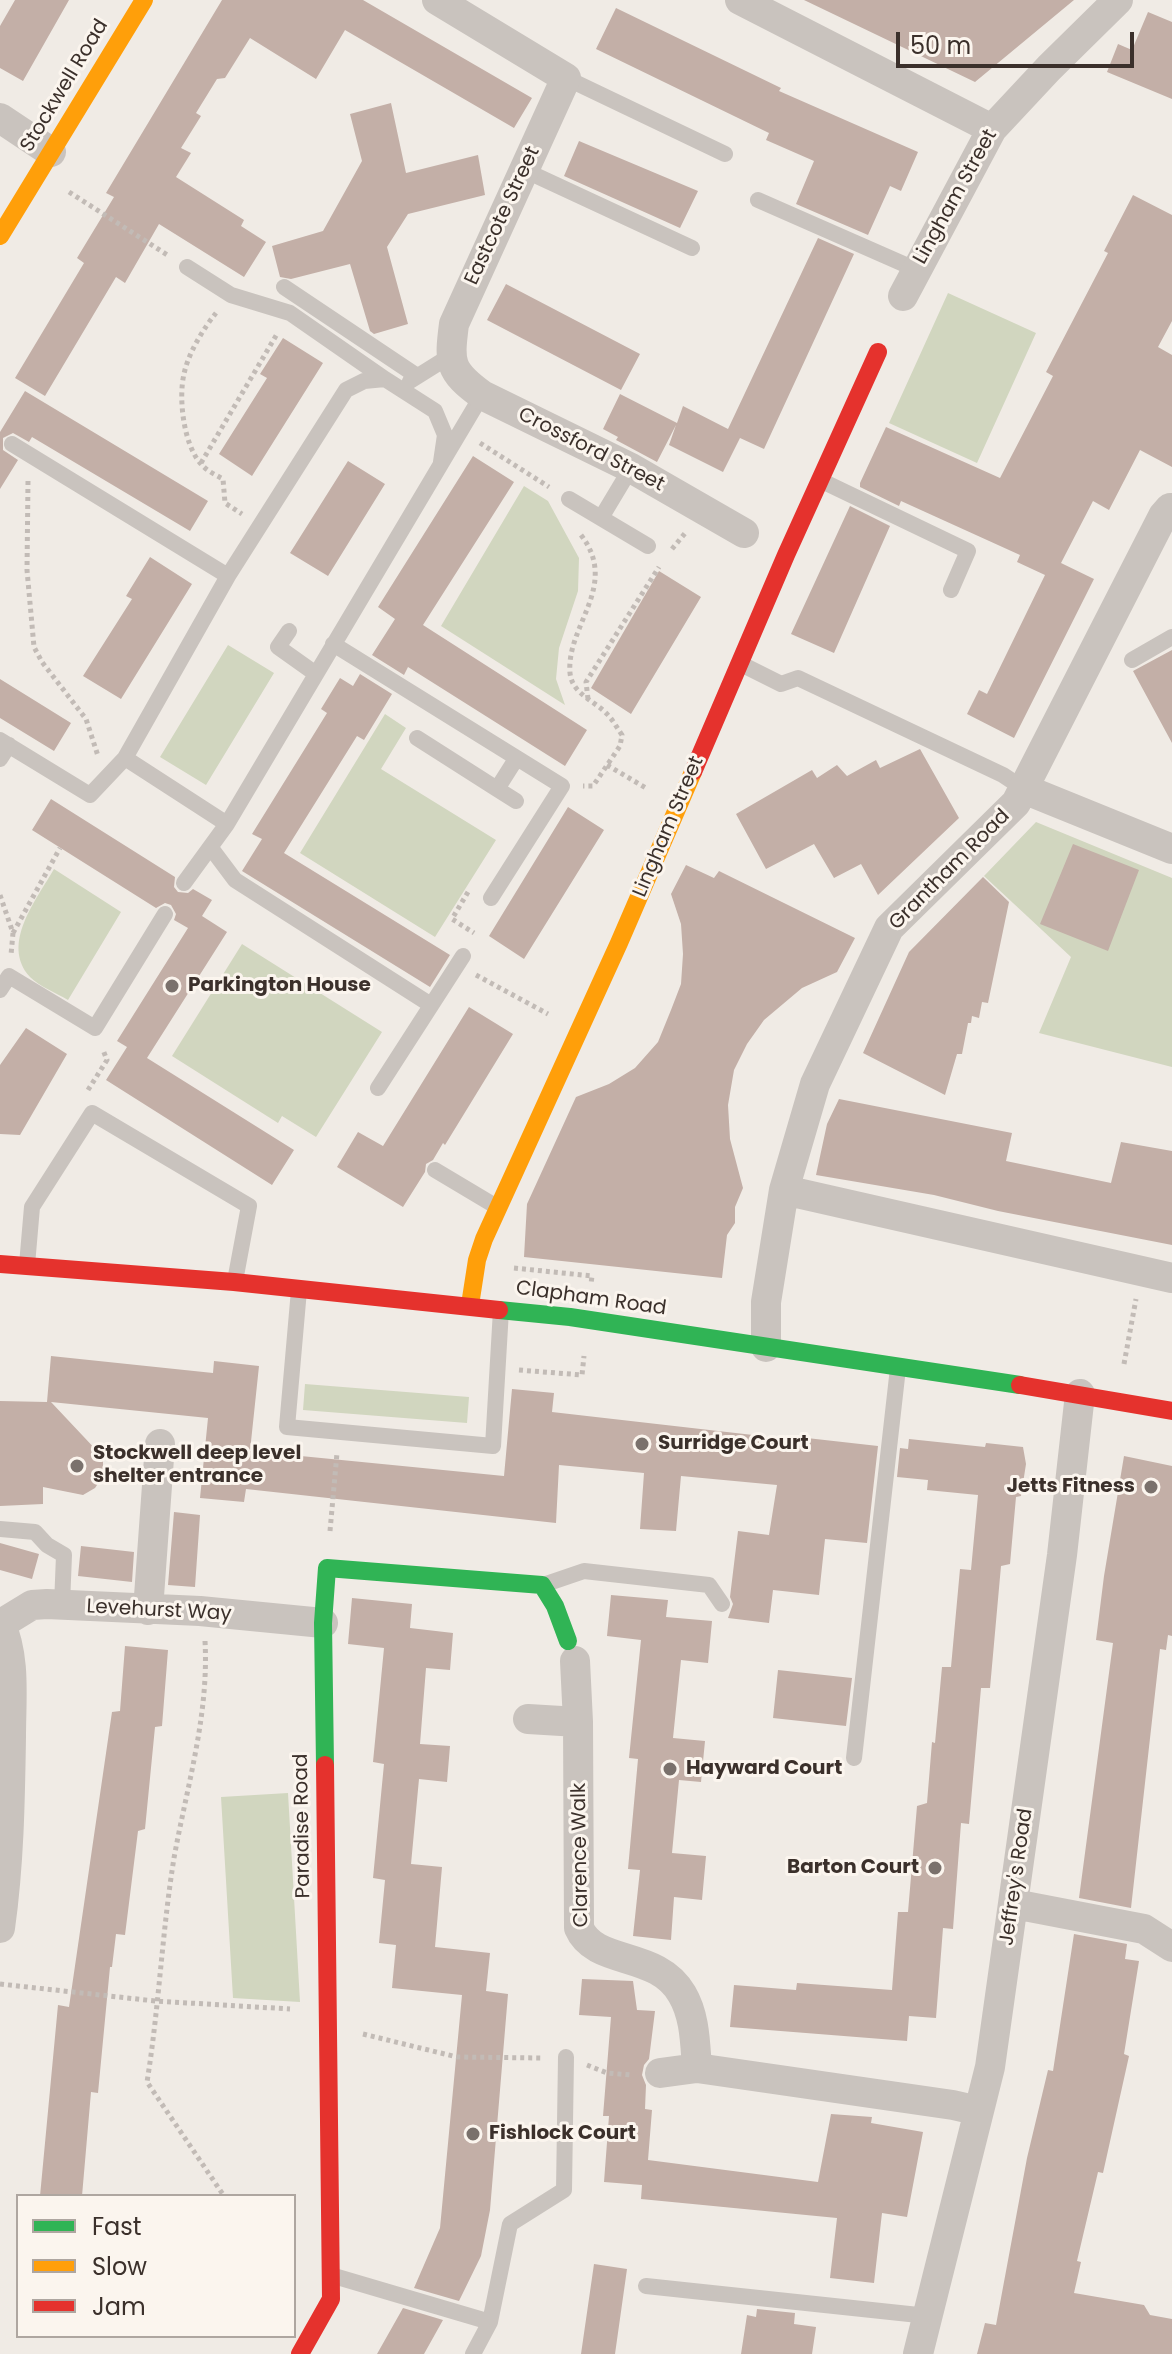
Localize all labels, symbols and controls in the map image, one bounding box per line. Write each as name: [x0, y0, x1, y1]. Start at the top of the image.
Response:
street label: Stockwell Road: [16, 15, 114, 157]
scale bar: [900, 16, 1138, 66]
text: 50 m: [910, 29, 971, 62]
street label: Lingham Street: [909, 125, 1003, 269]
street label: Eastcote Street: [460, 143, 546, 289]
street label: Crossford Street: [514, 403, 668, 497]
street label: Lingham Street: [629, 753, 709, 901]
street label: Grantham Road: [885, 805, 1015, 935]
place label: Parkington House: [188, 974, 371, 998]
marker: Parkington House: [163, 977, 181, 995]
street label: Clapham Road: [514, 1277, 668, 1321]
place label: Surridge Court: [658, 1432, 809, 1456]
marker: Surridge Court: [633, 1435, 651, 1453]
place label: Stockwell deep level shelter entrance: [93, 1442, 301, 1489]
marker: Stockwell deep level shelter entrance: [68, 1457, 86, 1475]
place label: Jetts Fitness: [1006, 1475, 1135, 1499]
marker: Jetts Fitness: [1142, 1478, 1160, 1496]
street label: Levehurst Way: [86, 1595, 232, 1627]
street label: Paradise Road: [290, 1753, 316, 1899]
place label: Hayward Court: [686, 1757, 842, 1781]
marker: Hayward Court: [661, 1760, 679, 1778]
street label: Clarence Walk: [568, 1782, 594, 1928]
street label: Jeffrey's Road: [995, 1807, 1039, 1947]
place label: Barton Court: [787, 1856, 919, 1880]
marker: Barton Court: [926, 1859, 944, 1877]
place label: Fishlock Court: [489, 2122, 636, 2146]
marker: Fishlock Court: [464, 2125, 482, 2143]
legend: [16, 2194, 296, 2338]
text: Fast: [92, 2210, 142, 2243]
text: Slow: [92, 2250, 147, 2283]
text: Jam: [92, 2290, 146, 2323]

